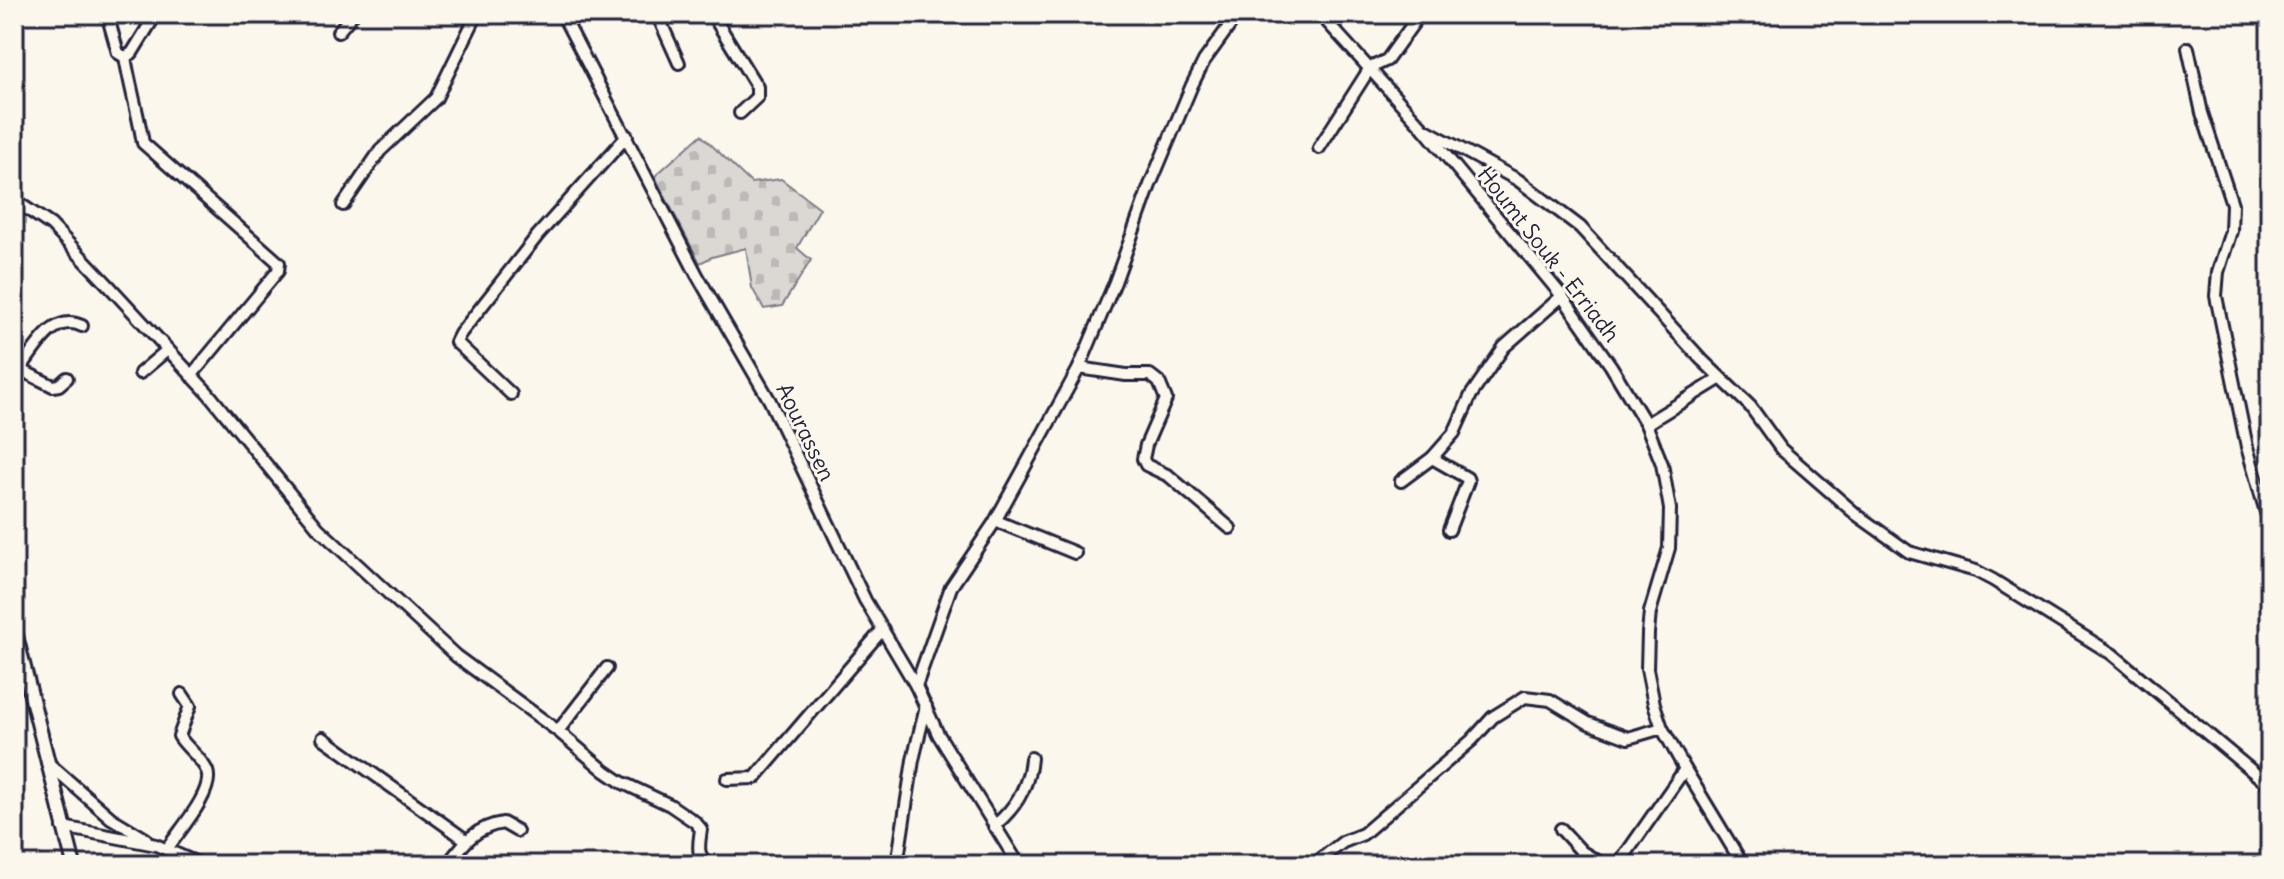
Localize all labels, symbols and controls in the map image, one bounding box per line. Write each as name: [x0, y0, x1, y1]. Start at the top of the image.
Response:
street label: Houmt Souk - Erriadh: [1472, 161, 1626, 347]
street label: Aourassen: [770, 379, 842, 485]

